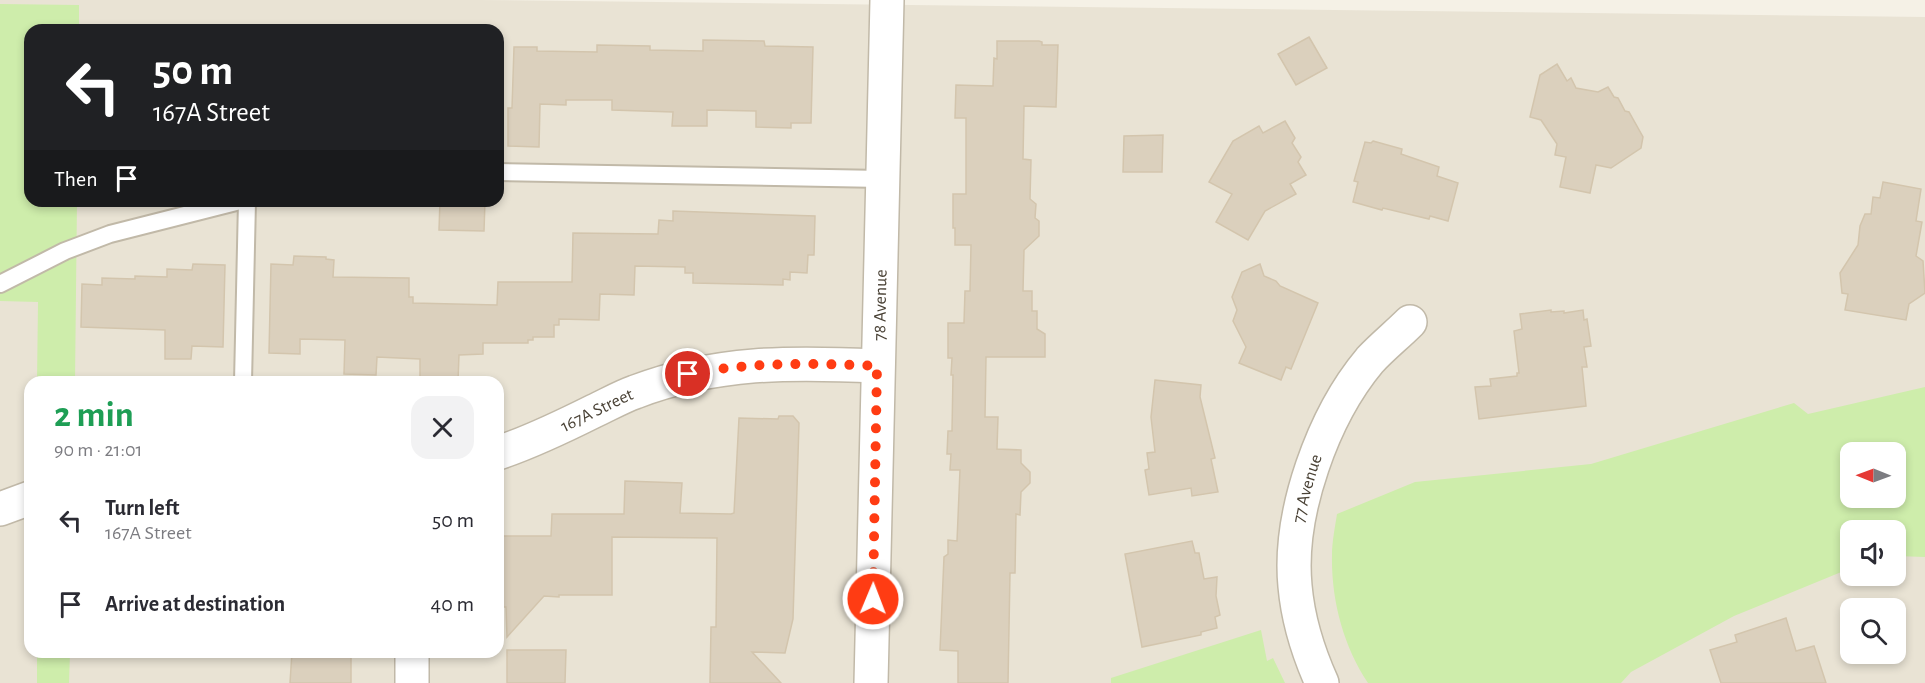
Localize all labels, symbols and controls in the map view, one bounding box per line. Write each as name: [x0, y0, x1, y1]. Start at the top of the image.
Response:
icon: left: [54, 48, 132, 126]
text: 50 m: [153, 50, 233, 92]
text: 167A Street: [153, 99, 270, 126]
icon: arrive: [110, 162, 143, 195]
text: Then: [54, 168, 98, 190]
street label: 78 Avenue: [871, 269, 891, 341]
pin: [662, 348, 713, 399]
icon: arrive: [671, 357, 704, 390]
street label: 167A Street: [558, 386, 636, 436]
button: close: [411, 396, 474, 459]
text: 2 min: [54, 397, 134, 433]
text: 90 m · 21:01: [54, 440, 142, 460]
north arrow: [1840, 442, 1906, 508]
map controls: [1840, 442, 1906, 664]
street label: 77 Avenue: [1290, 452, 1326, 524]
text: Turn left: [105, 497, 179, 519]
icon: left: [54, 504, 87, 537]
text: 50 m: [432, 509, 474, 531]
button: sound: [1840, 520, 1906, 586]
text: 167A Street: [105, 523, 192, 543]
position arrow: [841, 567, 905, 631]
icon: arrive: [54, 588, 87, 621]
text: Arrive at destination: [105, 593, 285, 615]
text: 40 m: [431, 593, 474, 615]
button: search: [1840, 598, 1906, 664]

